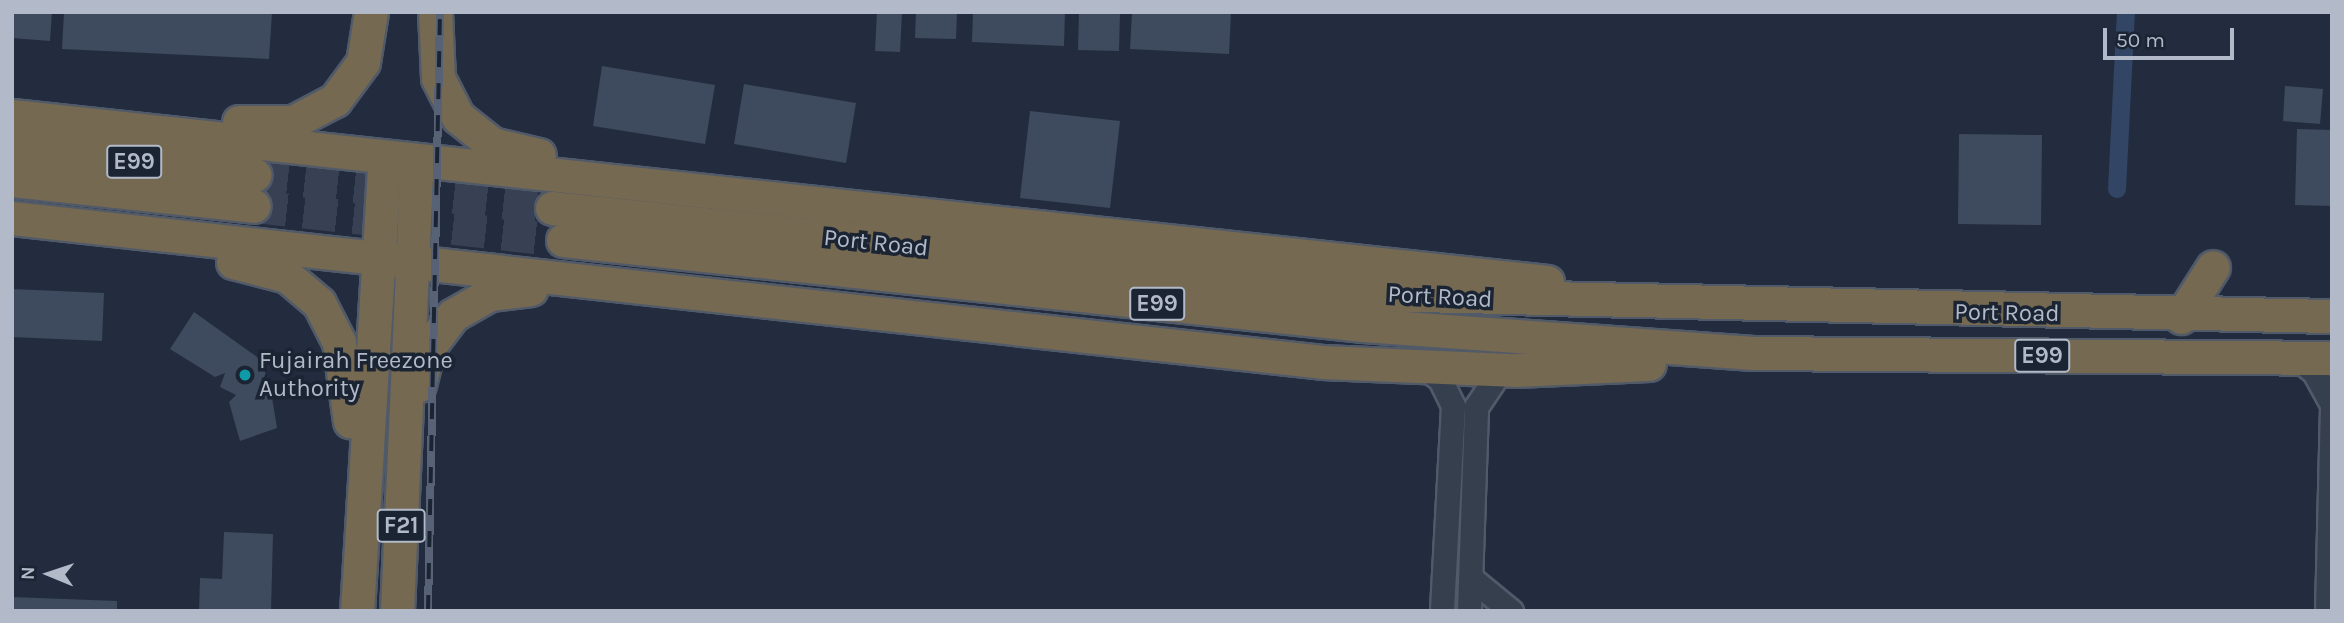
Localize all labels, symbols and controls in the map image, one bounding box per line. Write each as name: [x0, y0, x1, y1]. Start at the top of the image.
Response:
scale bar: [2106, 14, 2237, 58]
text: 50 m: [2116, 28, 2165, 52]
road number: E99: [106, 142, 162, 182]
street label: Port Road: [822, 223, 930, 263]
street label: Port Road: [1387, 280, 1493, 314]
road number: E99: [1129, 284, 1185, 324]
street label: Port Road: [1954, 298, 2060, 328]
road number: E99: [2014, 336, 2070, 376]
place label: Fujairah Freezone Authority: [259, 347, 453, 403]
marker: Fujairah Freezone Authority: [237, 367, 253, 383]
road number: F21: [376, 506, 426, 546]
north arrow: [14, 539, 84, 609]
text: N: [17, 566, 39, 580]

